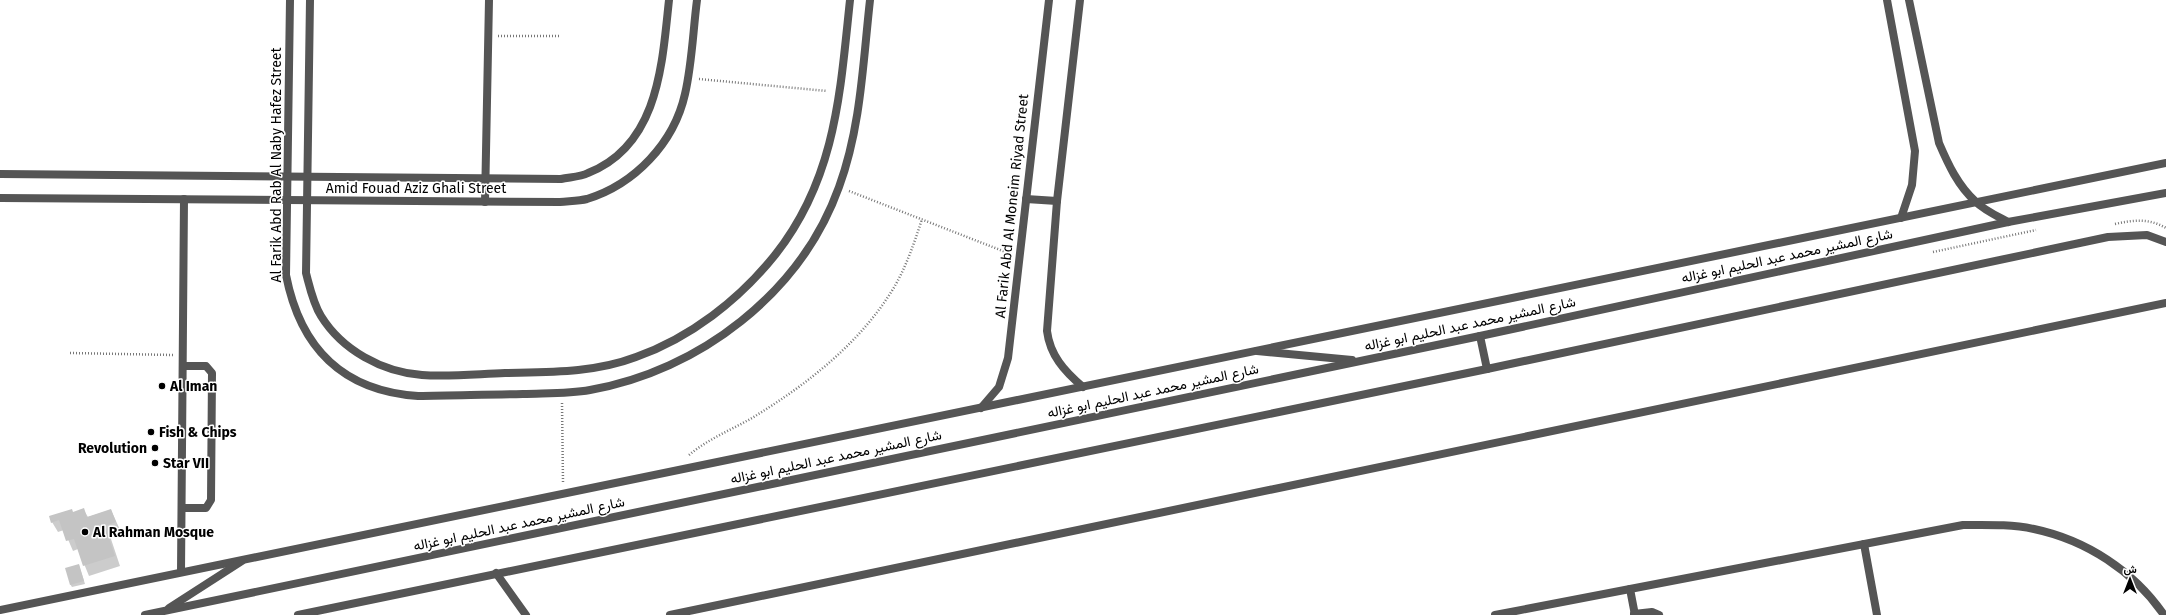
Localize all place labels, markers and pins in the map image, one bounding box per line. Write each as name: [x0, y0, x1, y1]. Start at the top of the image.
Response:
place label: Al Iman: [169, 378, 217, 395]
marker: Al Iman: [157, 381, 167, 391]
place label: Fish & Chips: [159, 424, 237, 441]
marker: Fish & Chips: [146, 427, 156, 437]
place label: Revolution: [78, 440, 147, 457]
marker: Revolution: [150, 443, 160, 453]
place label: Star VII: [163, 455, 209, 472]
marker: Star VII: [150, 458, 160, 468]
place label: Al Rahman Mosque: [92, 524, 214, 541]
marker: Al Rahman Mosque: [80, 527, 90, 537]

